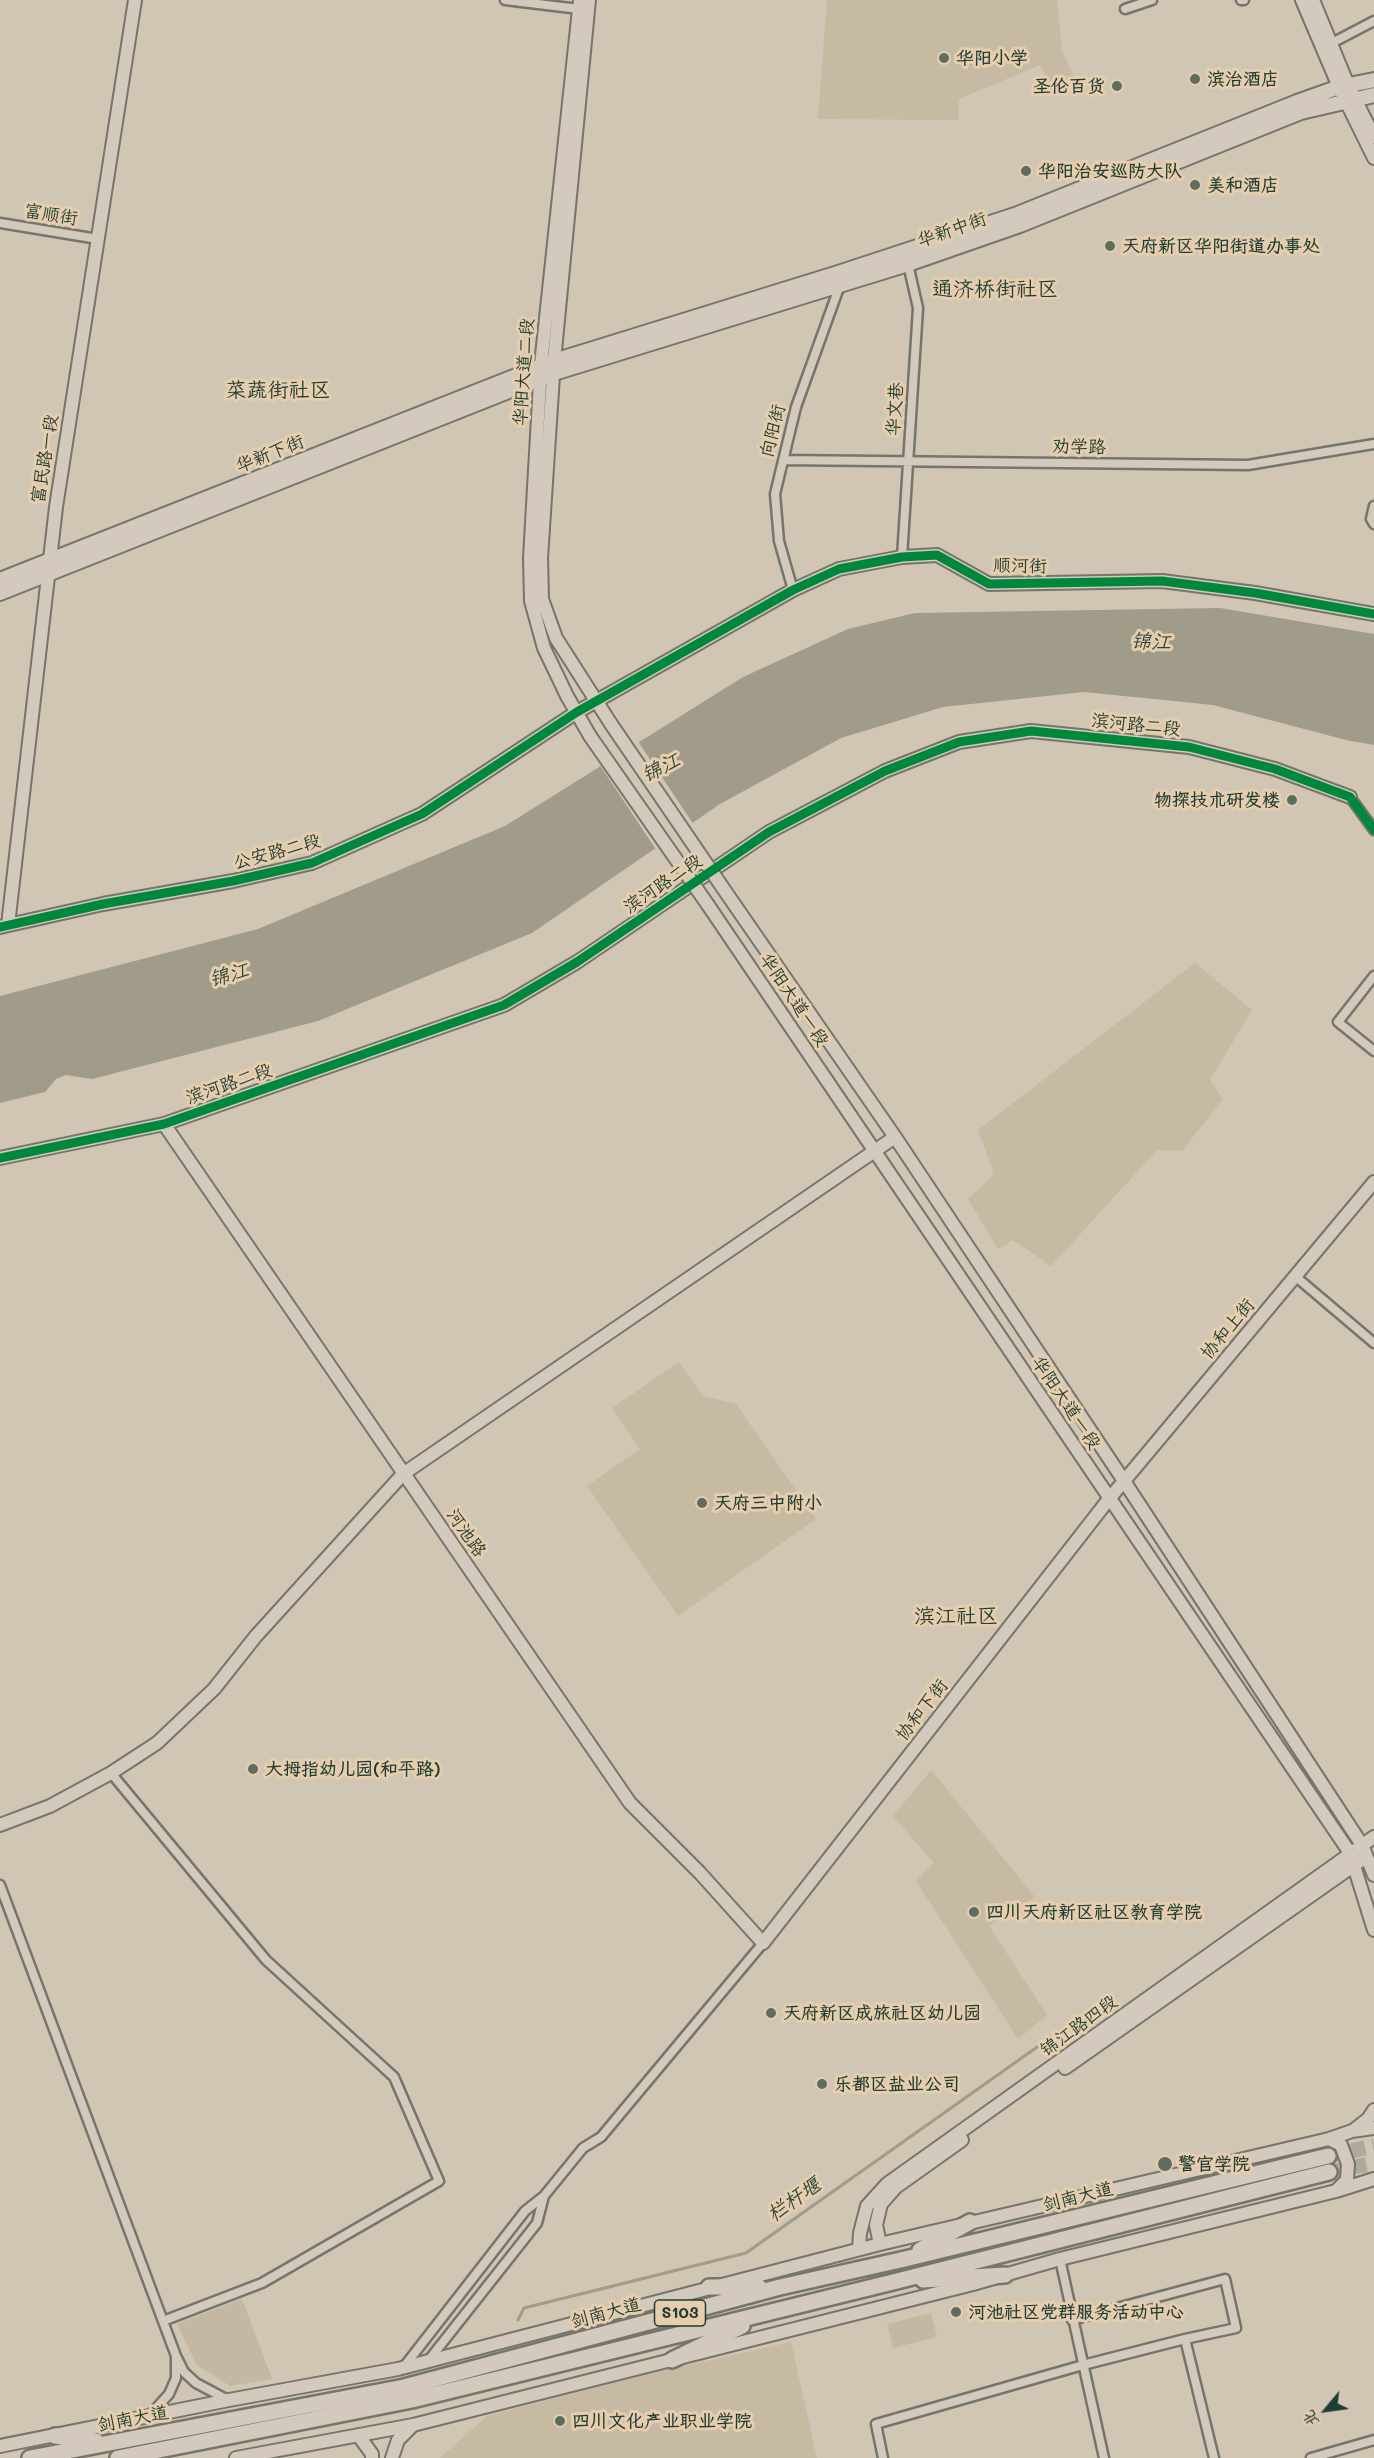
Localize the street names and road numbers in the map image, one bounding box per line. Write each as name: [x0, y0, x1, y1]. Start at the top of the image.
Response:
street label: 富顺街: [23, 200, 79, 230]
street label: 华新中街: [914, 208, 990, 252]
street label: 华阳大道二段: [509, 317, 539, 427]
street label: 华文巷: [882, 381, 908, 437]
street label: 向阳街: [756, 402, 790, 460]
street label: 富民路一段: [27, 413, 63, 505]
street label: 华新下街: [233, 431, 307, 477]
street label: 劝学路: [1052, 436, 1106, 458]
street label: 顺河街: [993, 555, 1047, 577]
street label: 滨河路二段: [1090, 710, 1182, 740]
street label: 公安路二段: [231, 830, 323, 874]
street label: 滨河路二段: [620, 850, 706, 918]
street label: 华阳大道一段: [755, 949, 833, 1051]
street label: 滨河路二段: [183, 1059, 275, 1109]
street label: 协和上街: [1197, 1294, 1259, 1364]
street label: 华阳大道一段: [1027, 1352, 1105, 1454]
street label: 河池路: [442, 1505, 490, 1561]
street label: 协和下街: [891, 1675, 953, 1745]
street label: 锦江路四段: [1036, 1991, 1122, 2061]
street label: 剑南大道: [1040, 2178, 1116, 2216]
street label: 剑南大道: [568, 2293, 644, 2333]
road number: S103: [654, 2300, 706, 2326]
street label: 剑南大道: [96, 2402, 170, 2436]

